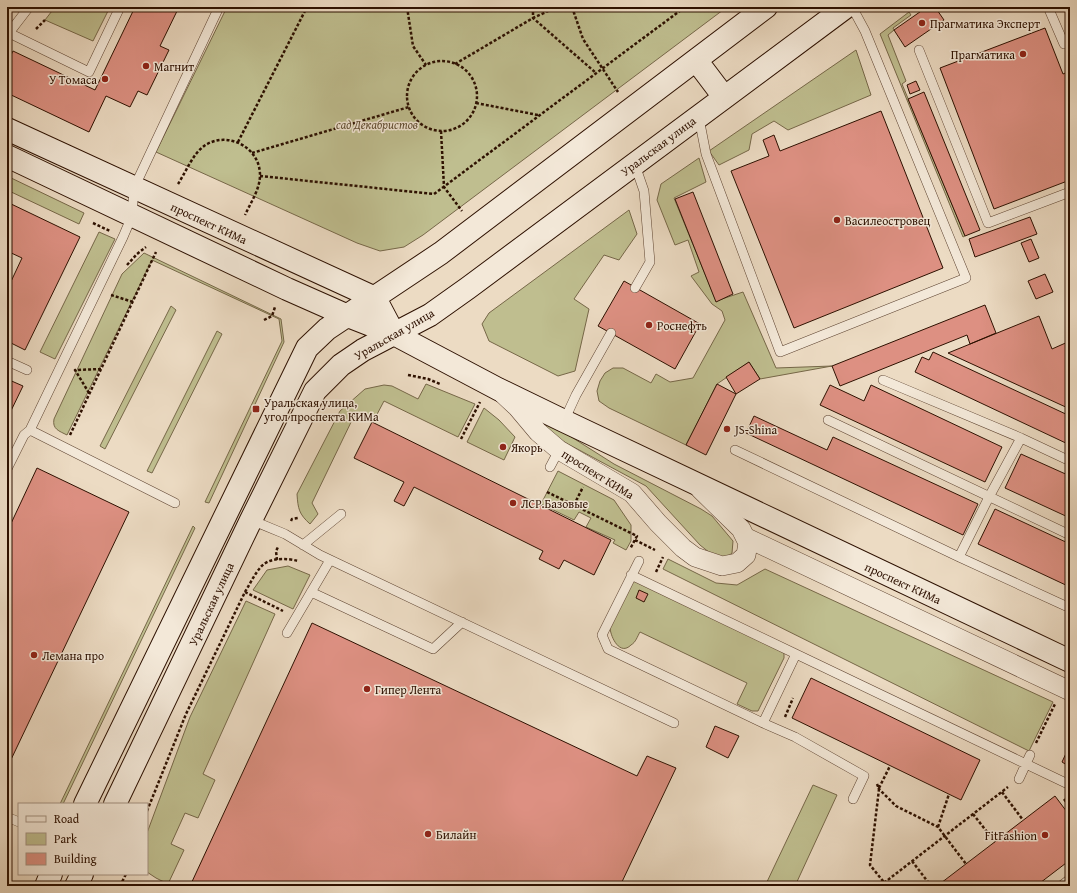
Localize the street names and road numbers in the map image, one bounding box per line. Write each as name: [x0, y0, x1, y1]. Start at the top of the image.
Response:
street label: Уральская улица: [617, 112, 699, 180]
street label: проспект КИМа: [168, 198, 250, 248]
street label: Уральская улица: [351, 304, 438, 364]
street label: проспект КИМа: [559, 445, 638, 503]
street label: проспект КИМа: [862, 558, 944, 608]
street label: Уральская улица: [184, 559, 238, 648]

